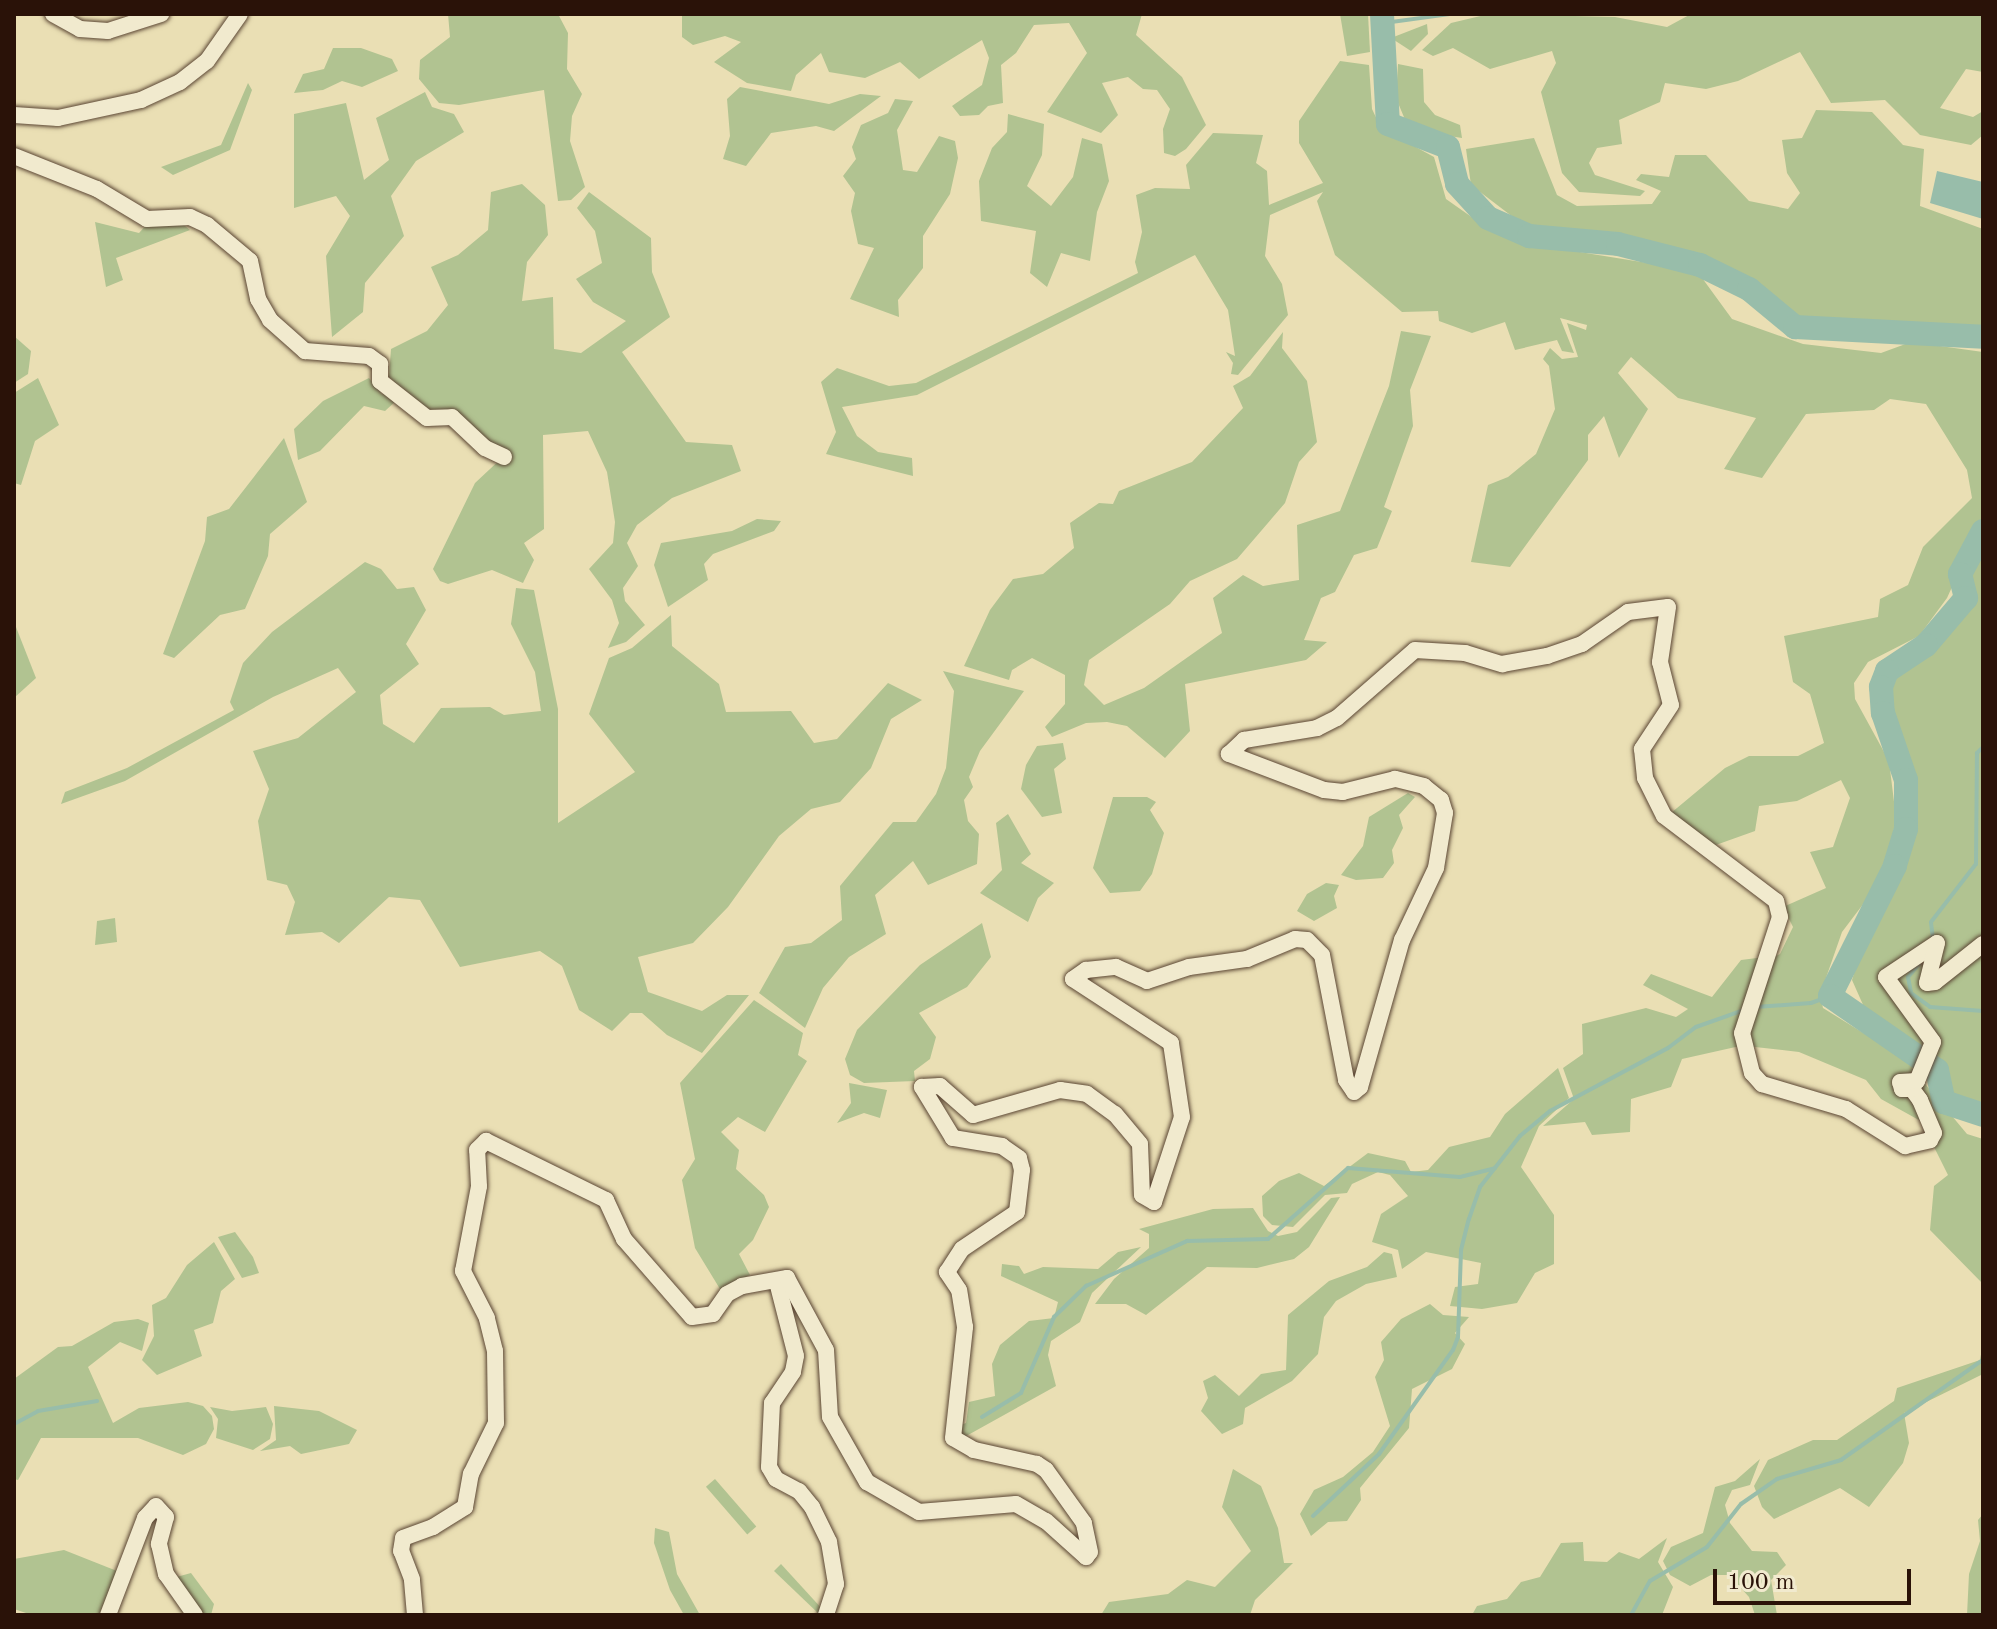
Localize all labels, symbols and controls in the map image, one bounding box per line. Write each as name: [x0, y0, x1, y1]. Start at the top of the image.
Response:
scale bar: [1717, 1553, 1915, 1603]
text: 100 m: [1727, 1571, 1795, 1595]

